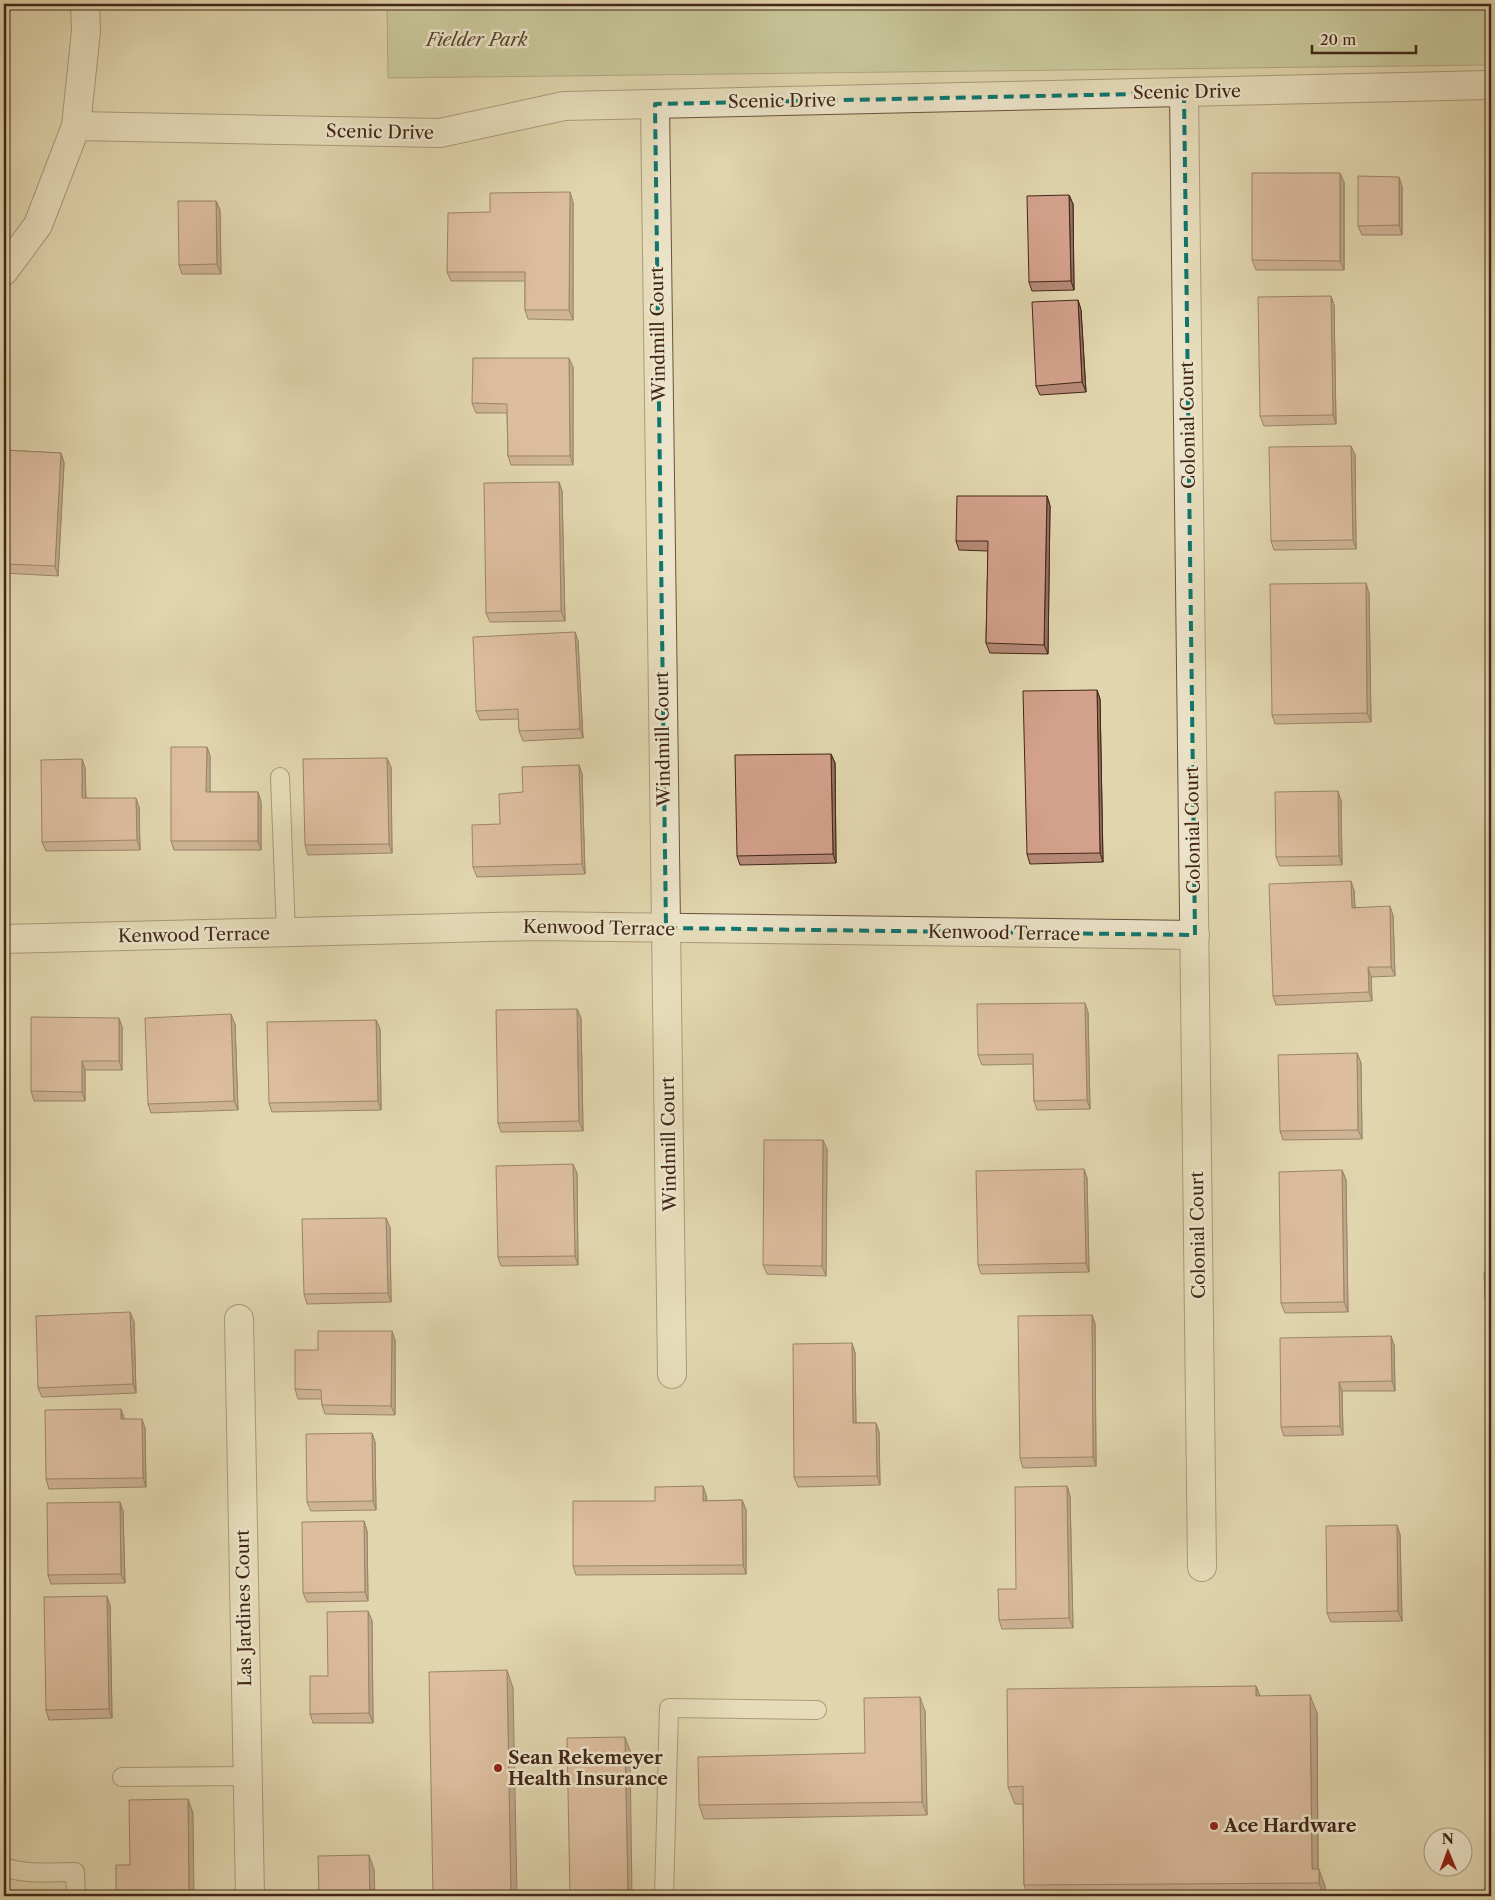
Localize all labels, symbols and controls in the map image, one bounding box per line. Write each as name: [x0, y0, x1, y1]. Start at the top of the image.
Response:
scale bar: [1312, 22, 1416, 54]
park label: Fielder Park: [424, 29, 528, 51]
text: 20 m: [1320, 30, 1356, 49]
street label: Scenic Drive: [1133, 80, 1241, 104]
street label: Scenic Drive: [728, 89, 836, 113]
street label: Scenic Drive: [326, 120, 434, 144]
street label: Windmill Court: [646, 266, 670, 403]
street label: Colonial Court: [1176, 360, 1200, 489]
street label: Windmill Court: [651, 671, 675, 808]
street label: Colonial Court: [1181, 765, 1205, 894]
street label: Kenwood Terrace: [523, 916, 675, 940]
street label: Kenwood Terrace: [928, 921, 1080, 945]
street label: Kenwood Terrace: [118, 923, 270, 947]
street label: Windmill Court: [657, 1076, 681, 1213]
street label: Colonial Court: [1186, 1170, 1210, 1299]
street label: Las Jardines Court: [232, 1529, 256, 1687]
place label: Sean Rekemeyer Health Insurance: [508, 1747, 668, 1790]
marker: Sean Rekemeyer Health Insurance: [492, 1762, 504, 1774]
place label: Ace Hardware: [1223, 1815, 1357, 1837]
marker: Ace Hardware: [1208, 1820, 1220, 1832]
north arrow: [1422, 1828, 1472, 1878]
text: N: [1442, 1830, 1454, 1848]

